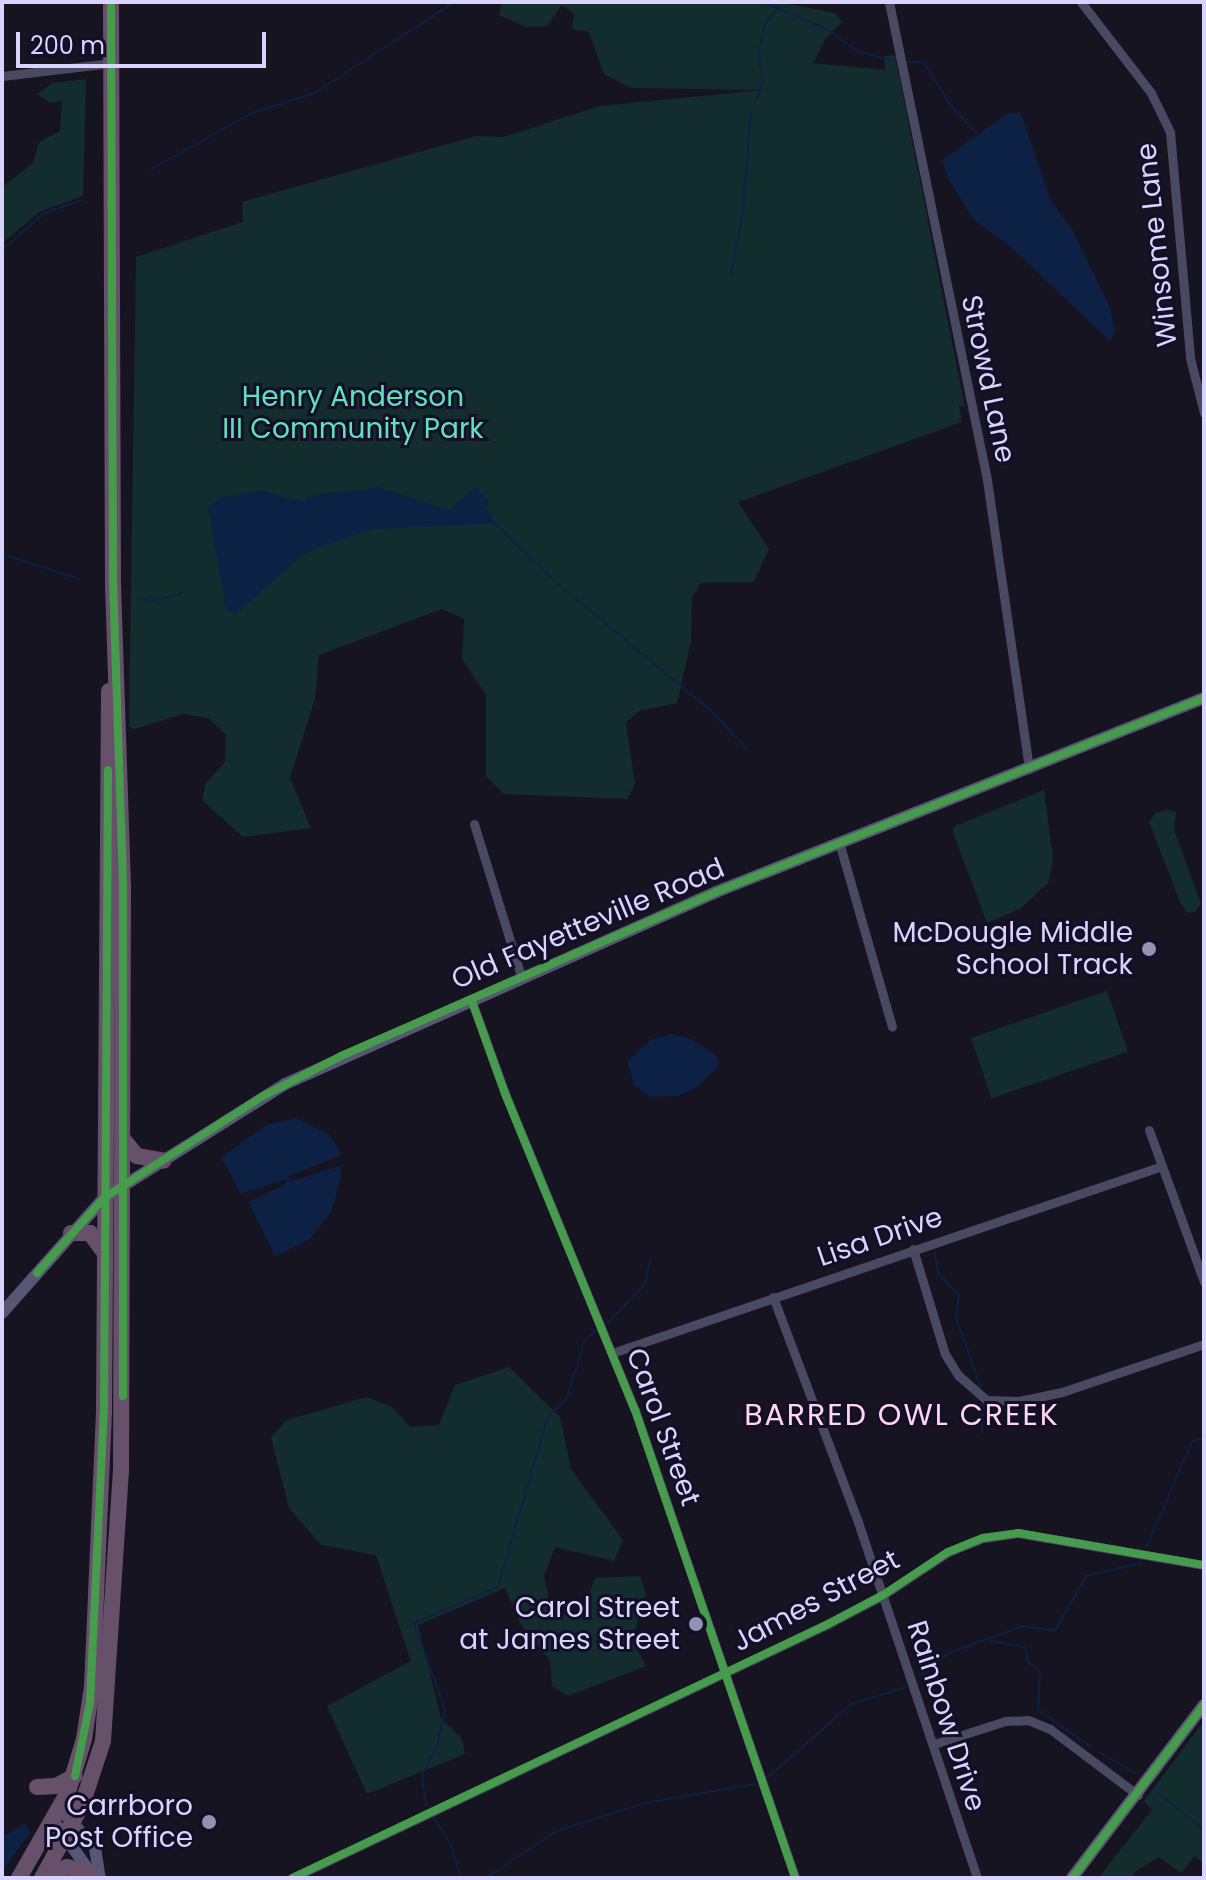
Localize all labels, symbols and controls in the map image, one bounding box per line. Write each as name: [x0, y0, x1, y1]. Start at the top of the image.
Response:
scale bar: [20, 16, 270, 66]
text: 200 m: [30, 29, 105, 62]
street label: Winsome Lane: [1130, 141, 1184, 349]
street label: Strowd Lane: [954, 292, 1022, 466]
park label: Henry Anderson III Community Park: [222, 380, 484, 446]
street label: Old Fayetteville Road: [446, 851, 730, 997]
place label: McDougle Middle School Track: [893, 916, 1133, 982]
marker: McDougle Middle School Track: [1140, 940, 1158, 958]
street label: Lisa Drive: [813, 1200, 947, 1274]
street label: Carol Street: [619, 1344, 707, 1510]
district label: BARRED OWL CREEK: [744, 1397, 1060, 1433]
street label: James Street: [727, 1543, 905, 1659]
place label: Carol Street at James Street: [459, 1591, 680, 1657]
marker: Carol Street at James Street: [687, 1615, 705, 1633]
street label: Rainbow Drive: [899, 1617, 993, 1815]
place label: Carrboro Post Office: [45, 1789, 193, 1855]
marker: Carrboro Post Office: [200, 1813, 218, 1831]

